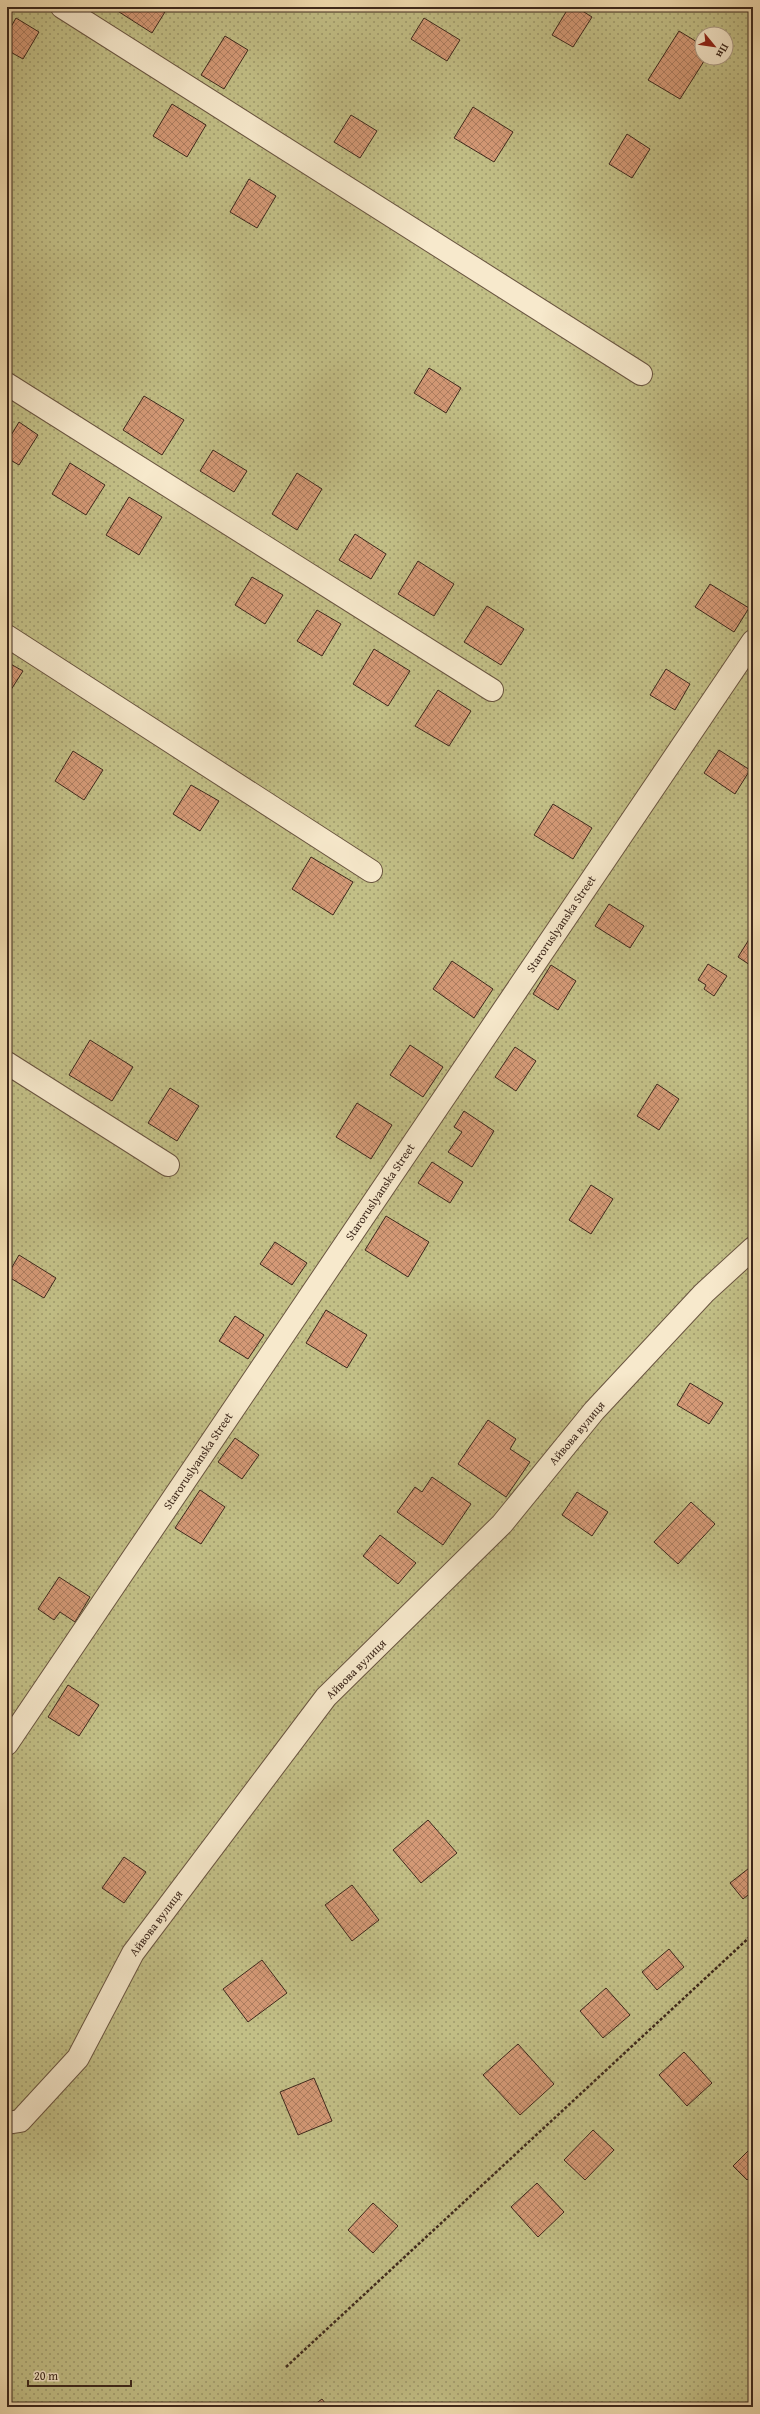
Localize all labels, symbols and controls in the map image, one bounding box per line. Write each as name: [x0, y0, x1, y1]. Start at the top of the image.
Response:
north arrow: [694, 26, 734, 66]
text: Пн: [712, 41, 733, 61]
street label: Staroruslyanska Street: [522, 871, 600, 976]
street label: Staroruslyanska Street: [341, 1139, 419, 1244]
street label: Айвова вулиця: [545, 1397, 609, 1468]
street label: Staroruslyanska Street: [159, 1408, 237, 1513]
street label: Айвова вулиця: [322, 1635, 390, 1703]
street label: Айвова вулиця: [125, 1886, 186, 1959]
scale bar: [28, 2362, 131, 2388]
text: 20 m: [34, 2367, 58, 2384]

